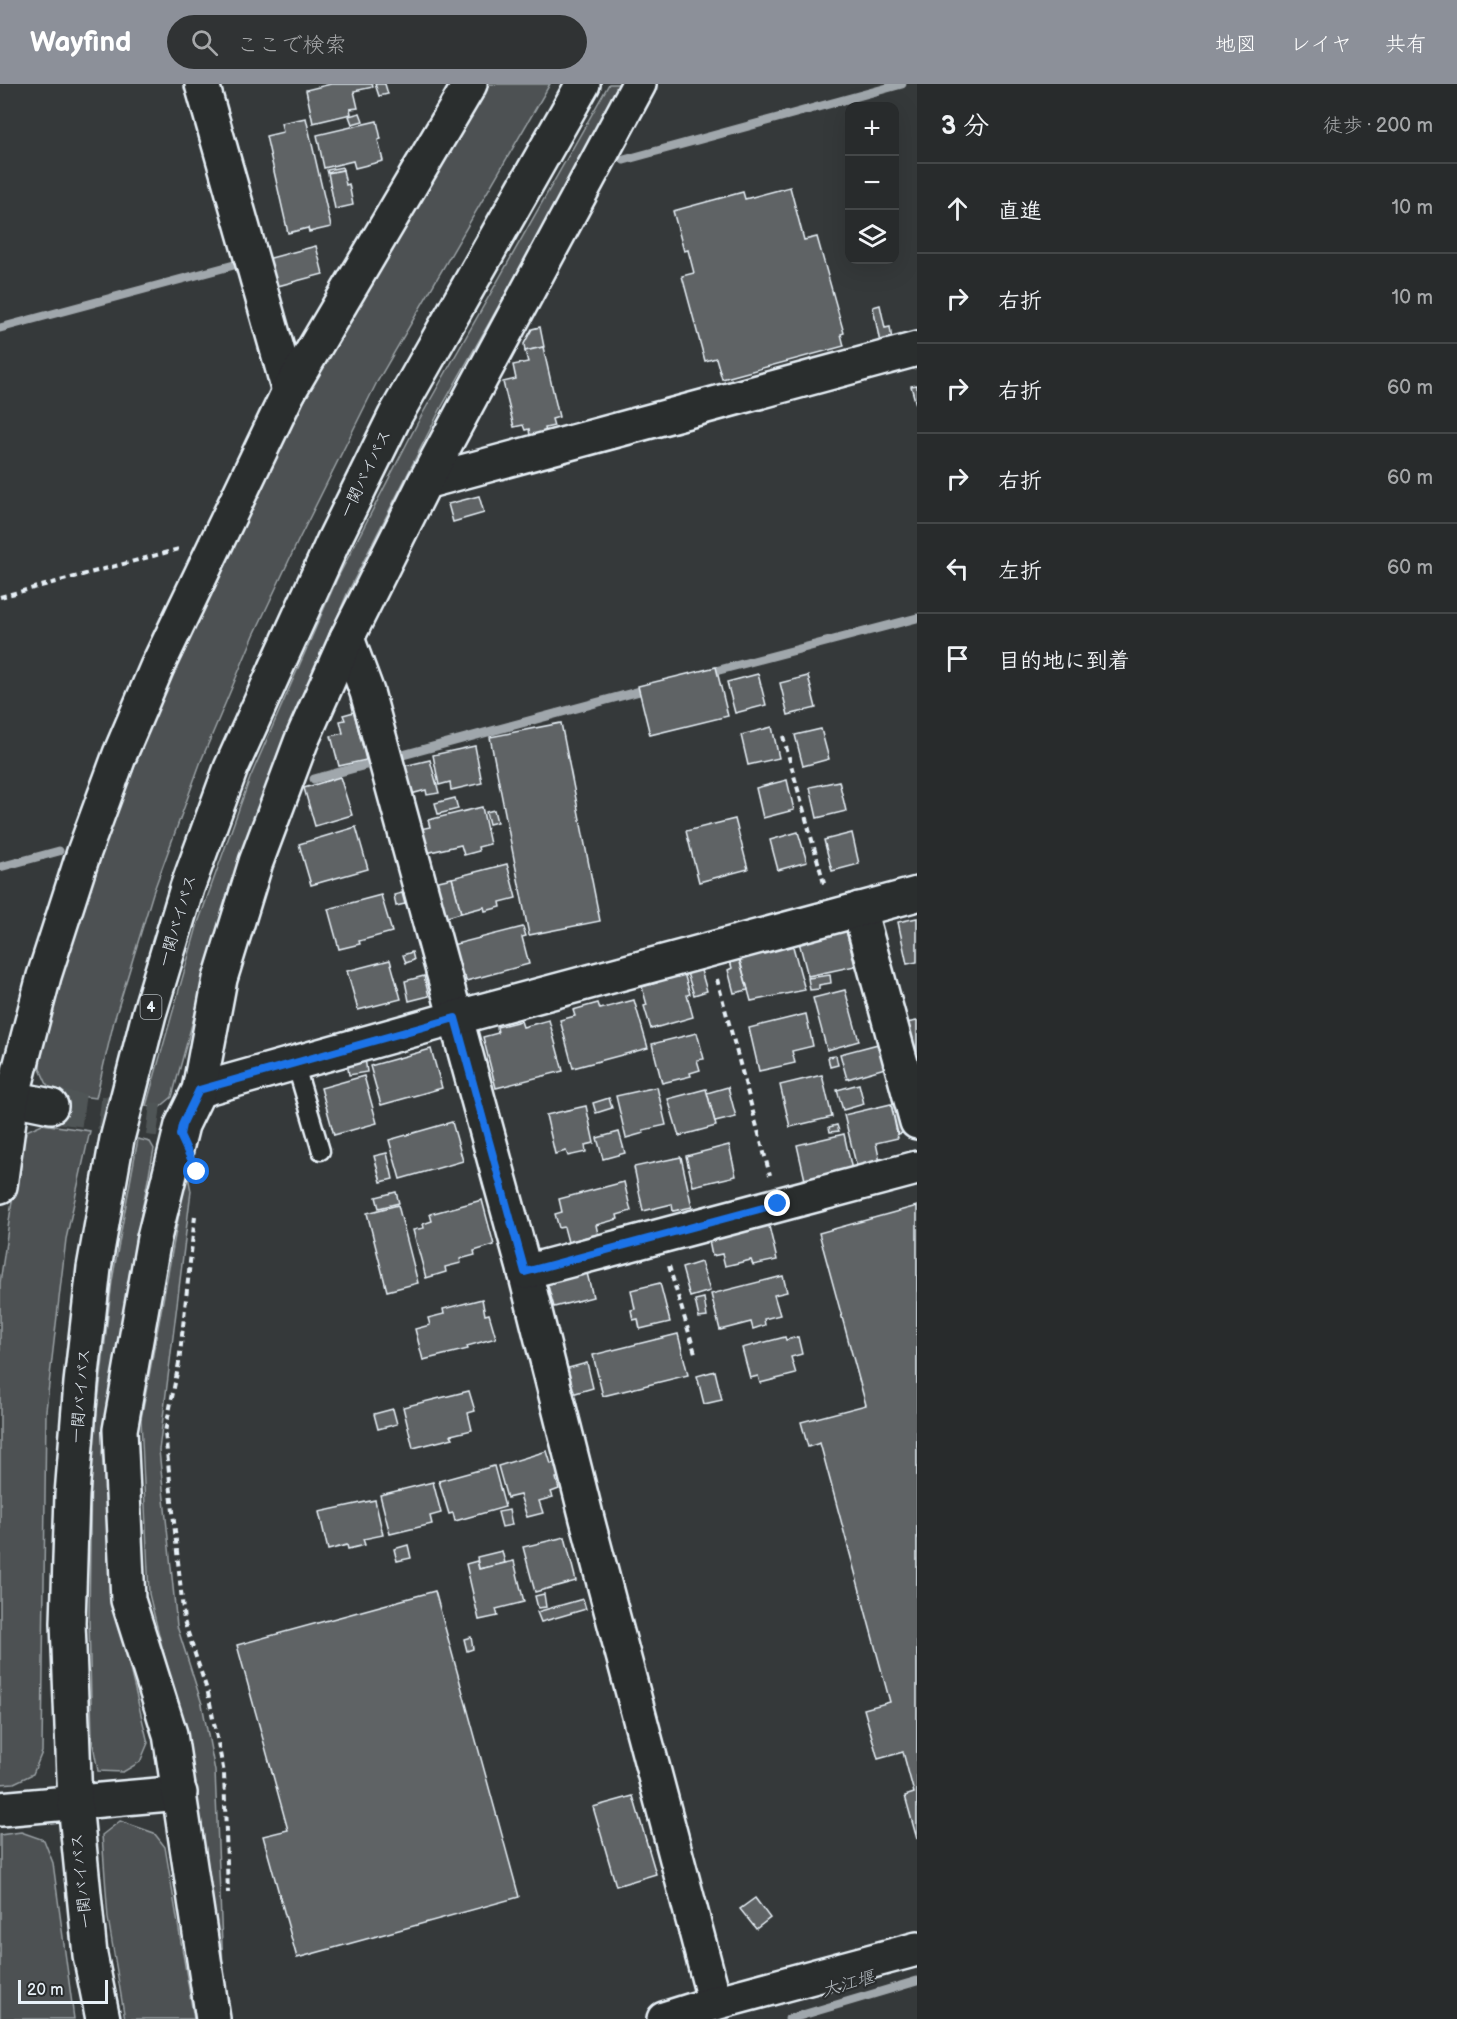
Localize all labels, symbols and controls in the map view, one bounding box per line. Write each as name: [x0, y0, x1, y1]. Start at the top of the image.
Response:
search box: [167, 15, 587, 69]
text: Wayfind: [30, 26, 131, 59]
icon: search: [188, 26, 221, 59]
text: ここで検索: [236, 32, 346, 59]
text: 地図: [1215, 32, 1257, 57]
text: レイヤ: [1290, 32, 1352, 57]
text: 共有: [1385, 32, 1427, 57]
map controls: [845, 102, 899, 264]
button: +: [845, 102, 899, 156]
text: 3 分: [941, 111, 989, 142]
text: 徒歩 · 200 m: [1323, 114, 1433, 138]
button: −: [845, 156, 899, 210]
icon: ahead: [941, 192, 974, 225]
text: 10 m: [1392, 196, 1433, 220]
text: 直進: [998, 198, 1042, 225]
button: layers: [845, 210, 899, 264]
icon: right: [941, 282, 974, 315]
text: 10 m: [1392, 286, 1433, 310]
text: 右折: [998, 288, 1042, 315]
icon: right: [941, 372, 974, 405]
text: 60 m: [1387, 376, 1433, 400]
text: 右折: [998, 378, 1042, 405]
street label: 一関バイパス: [336, 427, 396, 521]
icon: right: [941, 462, 974, 495]
text: 60 m: [1387, 466, 1433, 490]
text: 右折: [998, 468, 1042, 495]
icon: left: [941, 552, 974, 585]
text: 60 m: [1387, 556, 1433, 580]
text: 左折: [998, 558, 1042, 585]
icon: arrive: [941, 642, 974, 675]
text: 目的地に到着: [998, 648, 1130, 675]
street label: 一関バイパス: [155, 872, 201, 970]
road number: 4: [140, 995, 162, 1019]
route start: [183, 1158, 209, 1184]
route end: [764, 1190, 790, 1216]
street label: 一関バイパス: [67, 1348, 95, 1444]
street label: 一関バイパス: [68, 1832, 96, 1930]
water label: 大江堰: [819, 1966, 879, 2002]
scale bar: [18, 1977, 108, 2004]
text: 20 m: [27, 1981, 63, 2000]

